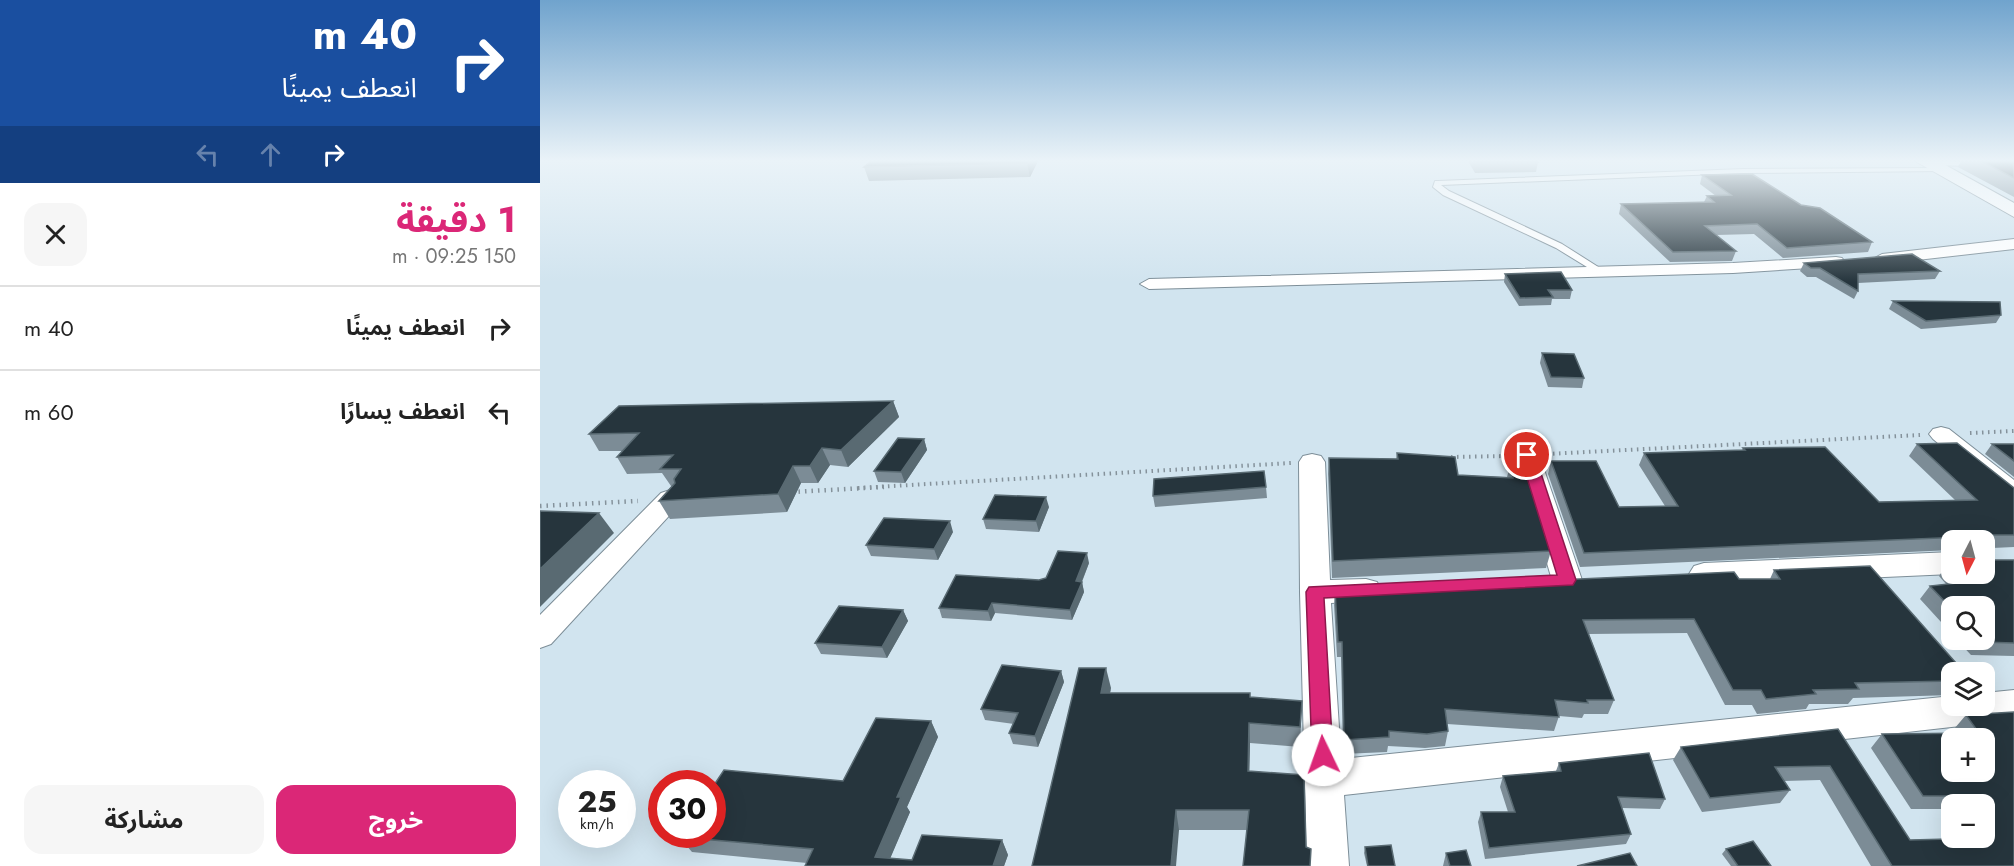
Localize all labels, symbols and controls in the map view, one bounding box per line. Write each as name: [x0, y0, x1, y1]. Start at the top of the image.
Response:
text: 40 m: [313, 4, 417, 65]
icon: right: [438, 24, 516, 102]
text: انعطف يمينًا: [281, 68, 417, 107]
icon: left: [191, 138, 224, 171]
icon: ahead: [254, 138, 287, 171]
icon: right: [317, 138, 350, 171]
text: 1 دقيقة: [396, 193, 516, 245]
button: close: [24, 203, 87, 266]
text: 150 m · 09:25: [392, 242, 516, 271]
text: انعطف يمينًا: [346, 311, 465, 343]
text: 40 m: [24, 312, 74, 344]
icon: right: [483, 312, 516, 345]
text: انعطف يسارًا: [340, 395, 465, 427]
text: 60 m: [24, 396, 74, 428]
icon: left: [483, 396, 516, 429]
pin: [1501, 429, 1552, 480]
icon: arrive: [1510, 438, 1543, 471]
north arrow: [1941, 530, 1995, 584]
map controls: [1941, 530, 1995, 848]
button: search: [1941, 596, 1995, 650]
button: layers: [1941, 662, 1995, 716]
position arrow: [1291, 723, 1355, 787]
button: +: [1941, 728, 1995, 782]
speed limit sign: 30: [648, 770, 726, 848]
text: 25: [577, 780, 617, 823]
button: مشاركة: [24, 785, 264, 854]
button: خروج: [276, 785, 516, 854]
button: −: [1941, 794, 1995, 848]
text: km/h: [580, 813, 614, 835]

